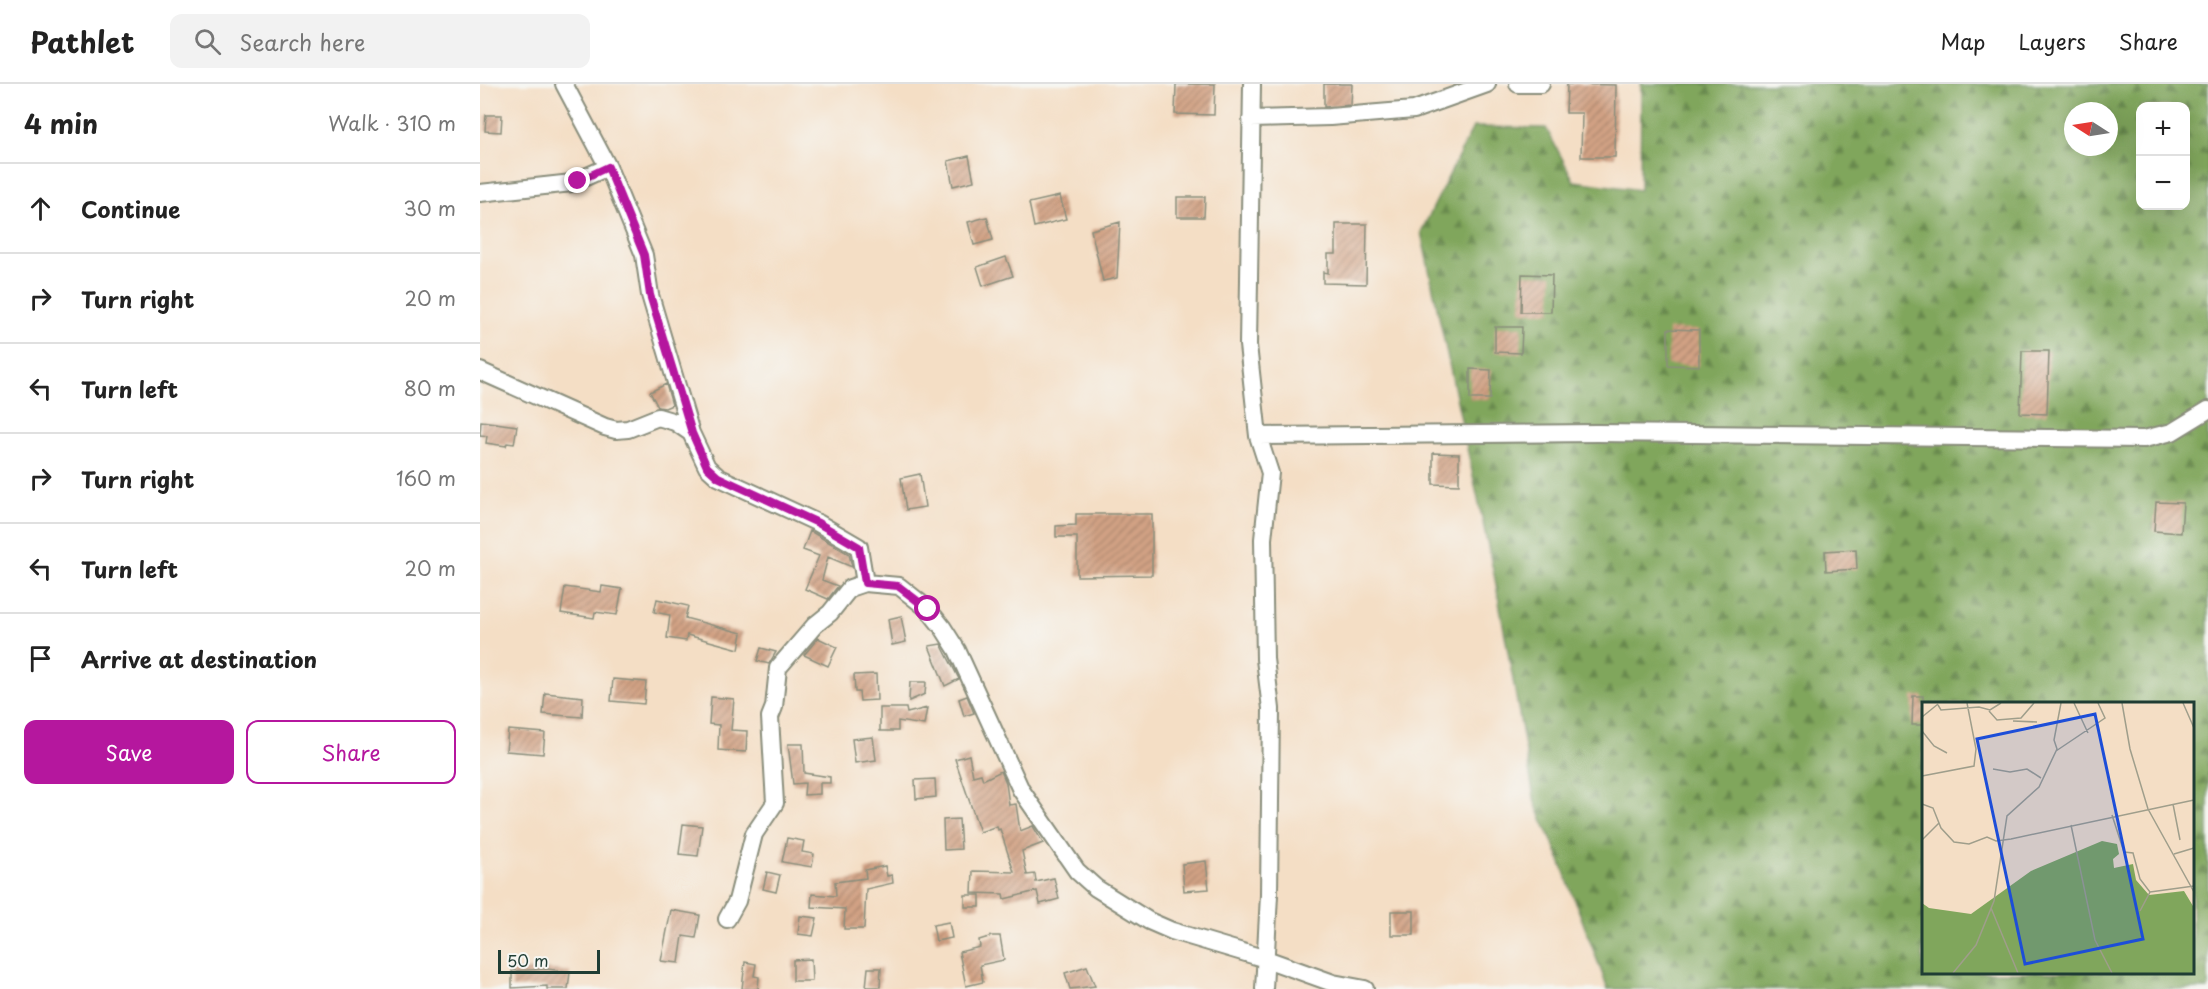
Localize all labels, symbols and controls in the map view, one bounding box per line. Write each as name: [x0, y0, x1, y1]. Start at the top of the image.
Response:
search box: [170, 14, 590, 68]
text: Pathlet: [30, 20, 134, 63]
icon: search: [191, 25, 224, 58]
text: Search here: [239, 25, 365, 58]
text: Map: [1941, 25, 1985, 57]
text: Layers: [2018, 25, 2086, 57]
text: Share: [2119, 25, 2178, 57]
north arrow: [2064, 102, 2118, 156]
map controls: [2136, 102, 2190, 210]
button: +: [2136, 102, 2190, 156]
text: 4 min: [24, 104, 98, 143]
text: Walk · 310 m: [328, 108, 456, 138]
button: −: [2136, 156, 2190, 210]
route end: [564, 167, 590, 193]
icon: ahead: [24, 192, 57, 225]
text: Continue: [81, 192, 180, 225]
text: 30 m: [403, 193, 456, 223]
icon: right: [24, 282, 57, 315]
text: Turn right: [81, 282, 194, 315]
text: 20 m: [404, 283, 456, 313]
icon: left: [24, 372, 57, 405]
text: Turn left: [81, 372, 178, 405]
text: 80 m: [404, 373, 456, 403]
icon: right: [24, 462, 57, 495]
text: Turn right: [81, 462, 194, 495]
text: 160 m: [396, 463, 456, 493]
icon: left: [24, 552, 57, 585]
text: Turn left: [81, 552, 178, 585]
text: 20 m: [404, 553, 456, 583]
route start: [914, 595, 940, 621]
icon: arrive: [24, 642, 57, 675]
text: Arrive at destination: [81, 642, 317, 675]
inset map: [1922, 702, 2193, 974]
button: Save: [24, 720, 234, 784]
button: Share: [246, 720, 456, 784]
scale bar: [498, 947, 600, 974]
text: 50 m: [507, 948, 548, 972]

